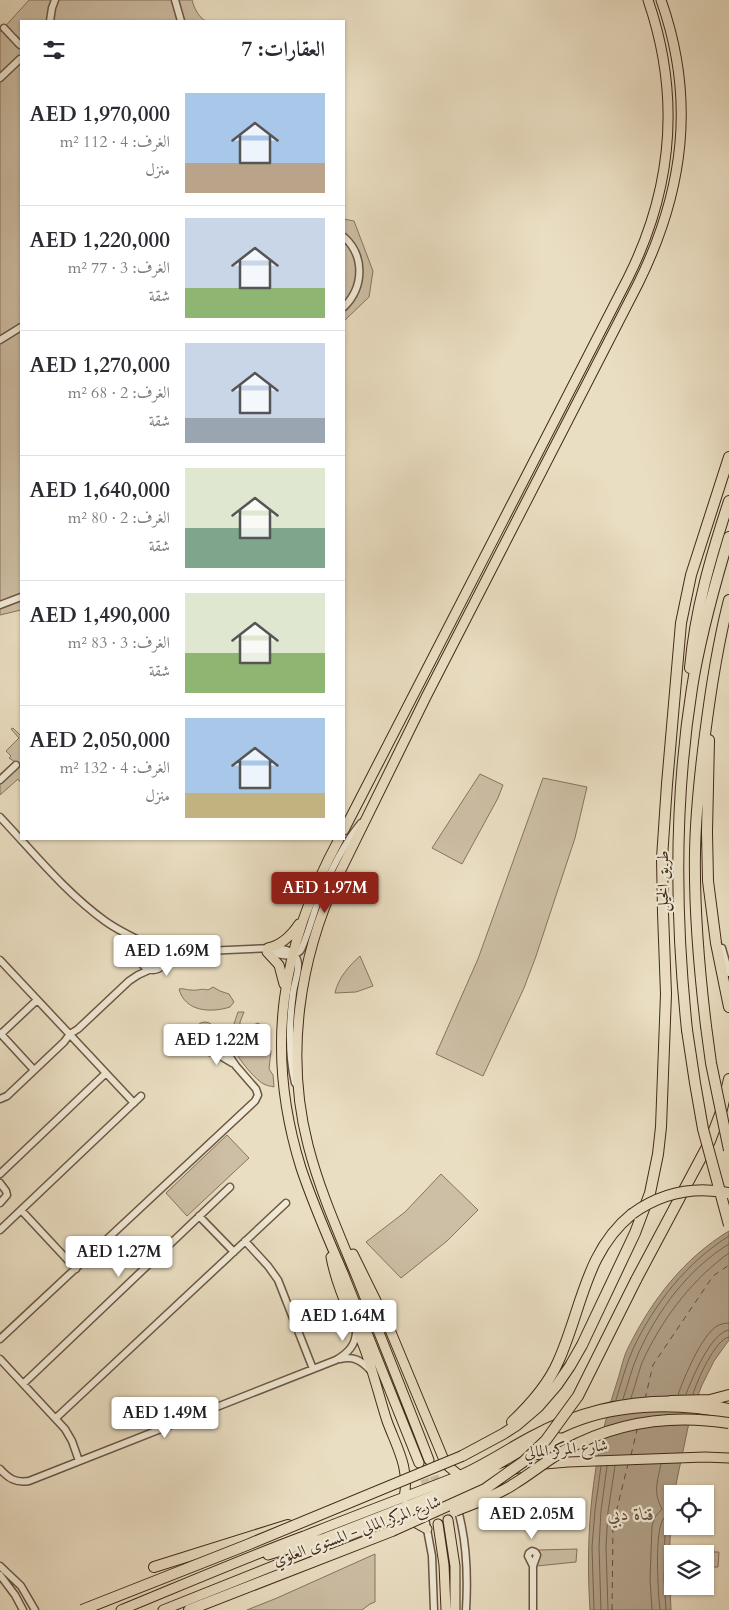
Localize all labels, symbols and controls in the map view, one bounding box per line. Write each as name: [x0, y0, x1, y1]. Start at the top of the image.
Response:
text: العقارات: 7: [241, 35, 325, 64]
icon: filters: [40, 36, 68, 64]
text: AED 1,970,000: [30, 100, 170, 129]
icon: home: [225, 113, 285, 173]
text: الغرف: 4 · 112 m²: [60, 131, 170, 153]
text: منزل: [145, 159, 170, 181]
text: AED 1,220,000: [30, 226, 170, 255]
icon: home: [225, 238, 285, 298]
text: الغرف: 3 · 77 m²: [68, 257, 170, 279]
text: شقة: [149, 285, 170, 307]
text: AED 1,270,000: [30, 351, 170, 380]
icon: home: [225, 363, 285, 423]
text: الغرف: 2 · 68 m²: [68, 382, 170, 404]
text: شقة: [149, 410, 170, 432]
text: AED 1,640,000: [30, 476, 170, 505]
icon: home: [225, 488, 285, 548]
text: الغرف: 2 · 80 m²: [68, 507, 170, 529]
text: شقة: [149, 535, 170, 557]
text: AED 1,490,000: [30, 601, 170, 630]
icon: home: [225, 613, 285, 673]
text: الغرف: 3 · 83 m²: [68, 632, 170, 654]
text: شقة: [149, 660, 170, 682]
text: AED 2,050,000: [30, 726, 170, 755]
icon: home: [225, 738, 285, 798]
text: الغرف: 4 · 132 m²: [60, 757, 170, 779]
text: منزل: [145, 785, 170, 807]
street label: طريق الخيل: [652, 850, 674, 912]
pin: AED 1.97M: [268, 872, 382, 914]
text: AED 1.97M: [282, 877, 368, 899]
pin: AED 1.69M: [110, 934, 224, 977]
text: AED 1.69M: [124, 940, 210, 962]
pin: AED 1.22M: [160, 1024, 274, 1066]
text: AED 1.22M: [174, 1029, 260, 1051]
pin: AED 1.27M: [62, 1236, 176, 1278]
text: AED 1.27M: [76, 1241, 162, 1263]
pin: AED 1.64M: [286, 1300, 400, 1342]
text: AED 1.64M: [300, 1305, 386, 1327]
pin: AED 1.49M: [108, 1396, 222, 1439]
text: AED 1.49M: [122, 1402, 208, 1424]
street label: شارع المركز المالي: [523, 1434, 609, 1466]
map controls: [664, 1485, 714, 1595]
button: locate: [664, 1485, 714, 1535]
street label: شارع المركز المالي - المستوى العلوي: [270, 1490, 445, 1574]
pin: AED 2.05M: [475, 1498, 589, 1540]
water label: قناة دبي: [608, 1502, 654, 1529]
text: AED 2.05M: [489, 1503, 575, 1525]
button: layers: [664, 1545, 714, 1595]

